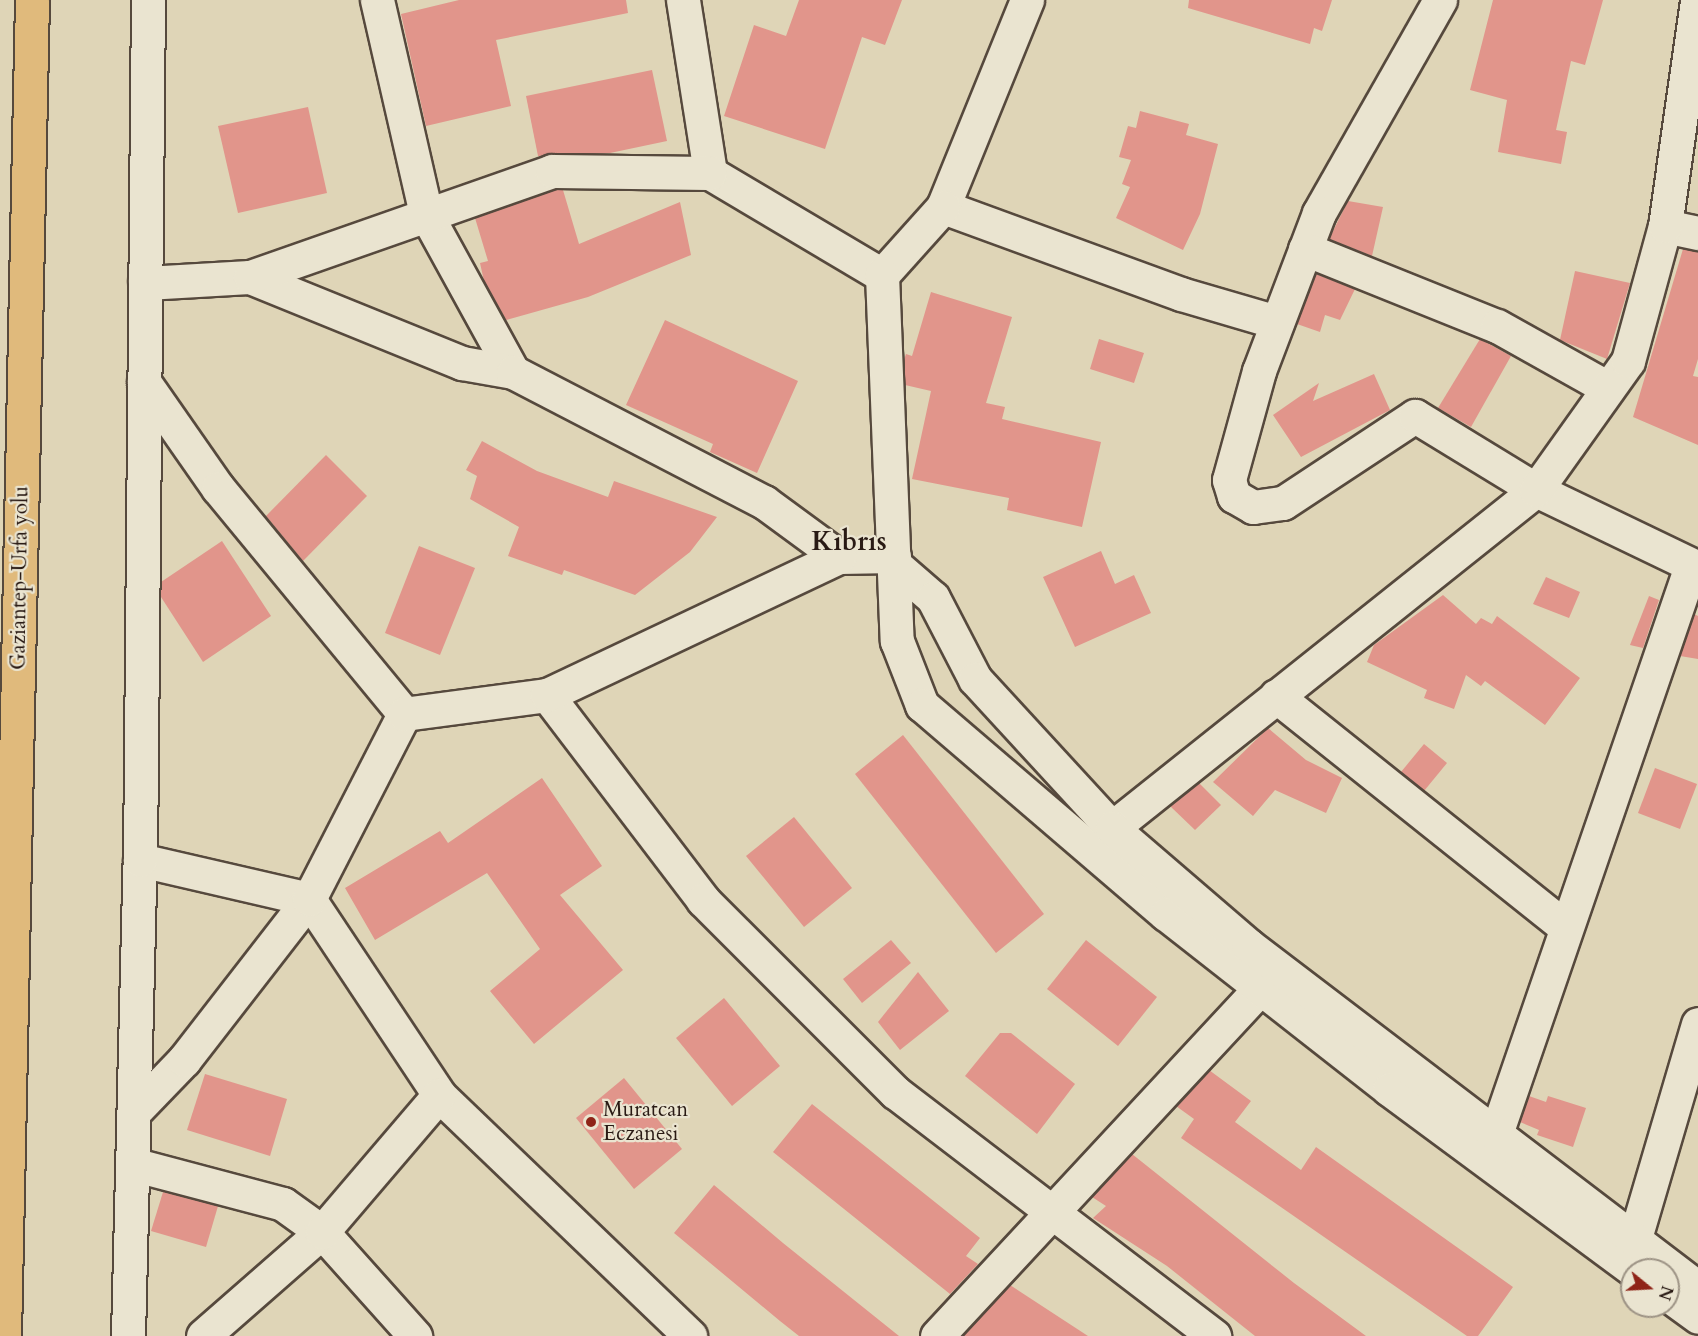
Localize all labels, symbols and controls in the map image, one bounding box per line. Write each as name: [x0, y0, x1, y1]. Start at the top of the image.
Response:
street label: Gaziantep-Urfa yolu: [6, 486, 34, 670]
district label: Kıbrıs: [811, 526, 887, 558]
place label: Muratcan Eczanesi: [603, 1097, 688, 1147]
marker: Muratcan Eczanesi: [584, 1115, 598, 1129]
north arrow: [1620, 1258, 1680, 1318]
text: N: [1653, 1283, 1678, 1303]

